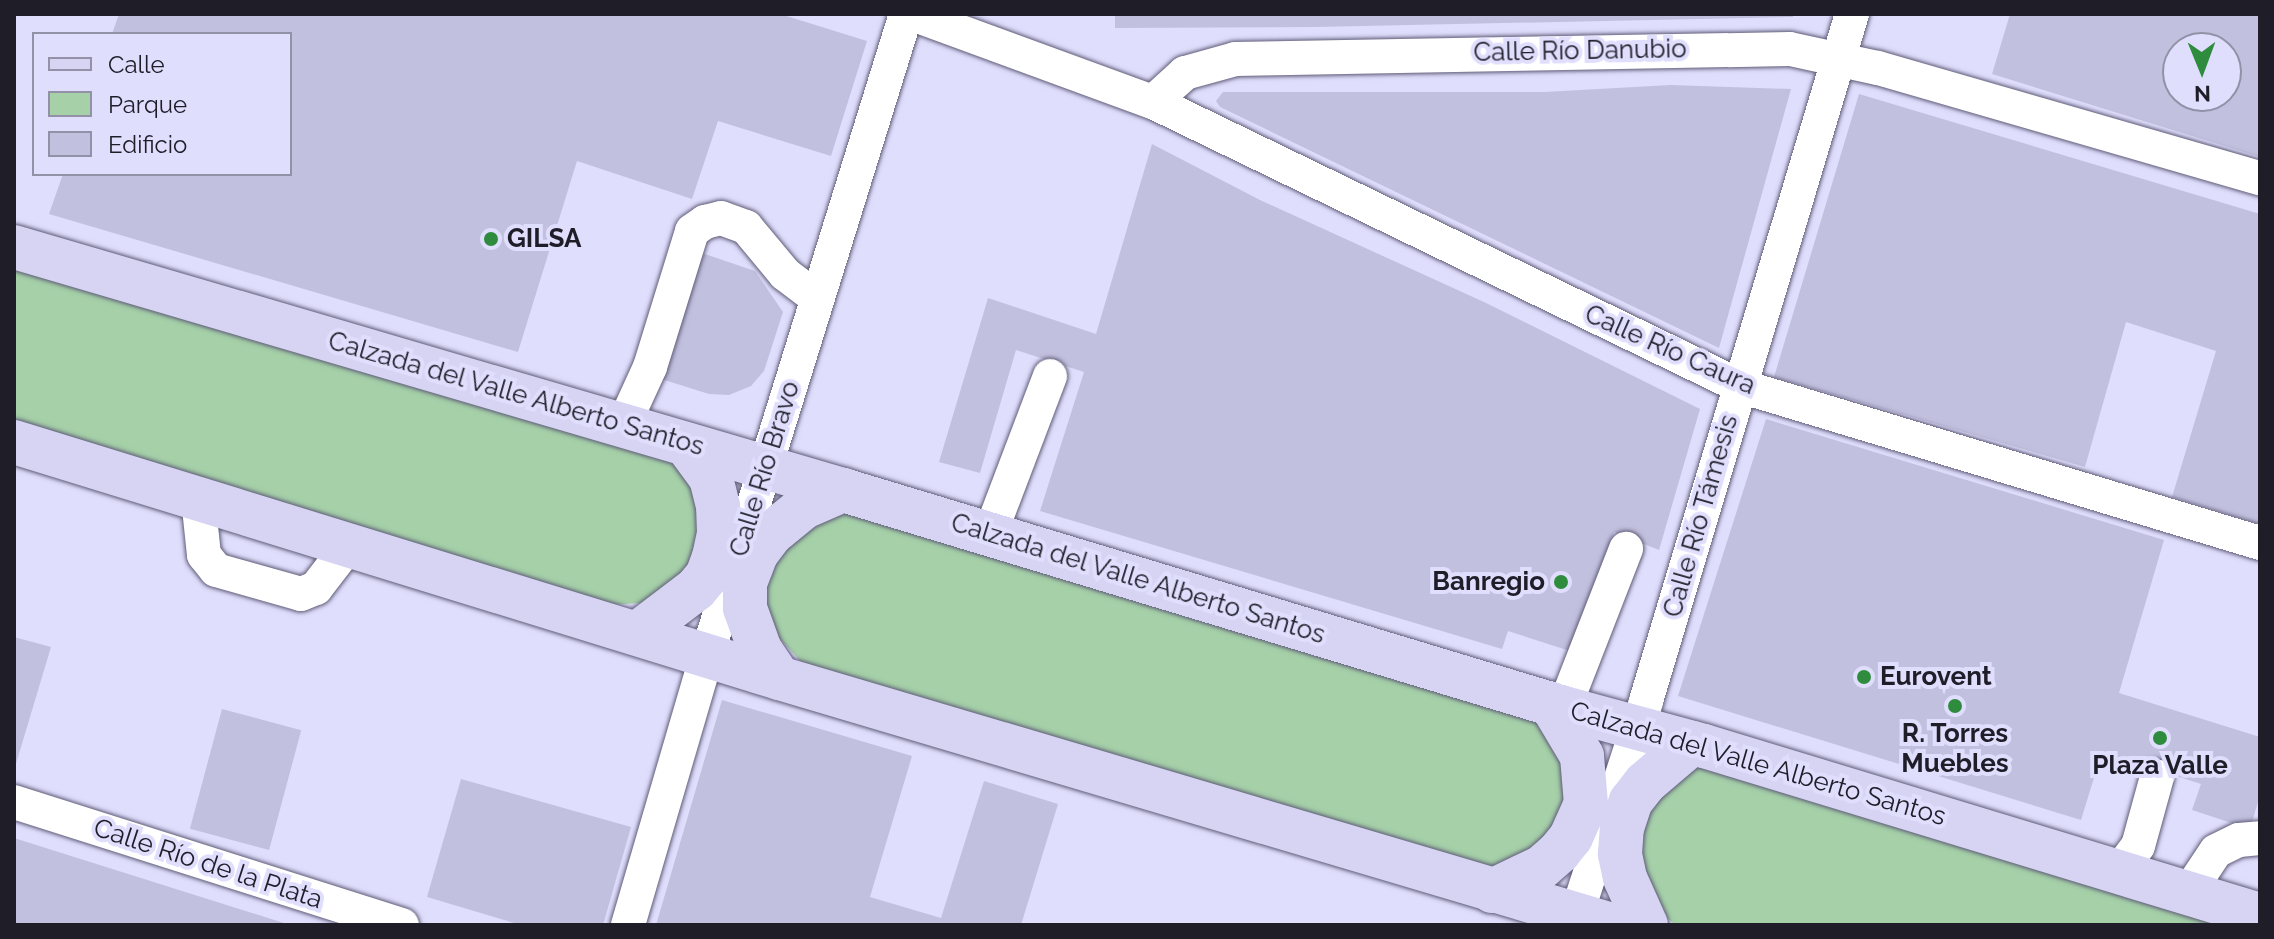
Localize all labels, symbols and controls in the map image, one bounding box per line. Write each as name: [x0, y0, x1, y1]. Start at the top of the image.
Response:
legend: [32, 32, 292, 176]
north arrow: [2162, 32, 2242, 112]
street label: Calle Río Danubio: [1473, 34, 1687, 68]
text: Calle: [108, 50, 165, 79]
text: N: [2194, 81, 2211, 107]
text: Parque: [108, 90, 187, 119]
text: Edificio: [108, 130, 187, 159]
place label: GILSA: [507, 223, 581, 255]
marker: GILSA: [482, 230, 500, 248]
street label: Calle Río Caura: [1580, 298, 1760, 402]
street label: Calzada del Valle Alberto Santos: [323, 325, 709, 463]
street label: Calle Río Bravo: [724, 378, 806, 560]
street label: Calle Río Támesis: [1657, 411, 1745, 621]
street label: Calzada del Valle Alberto Santos: [946, 507, 1330, 651]
place label: Banregio: [1432, 566, 1545, 598]
marker: Banregio: [1552, 573, 1570, 591]
place label: Eurovent: [1880, 661, 1992, 693]
marker: Eurovent: [1855, 668, 1873, 686]
street label: Calzada del Valle Alberto Santos: [1565, 695, 1951, 833]
marker: R. Torres Muebles: [1946, 697, 1964, 715]
place label: R. Torres Muebles: [1901, 718, 2009, 780]
marker: Plaza Valle: [2151, 729, 2169, 747]
place label: Plaza Valle: [2092, 750, 2228, 782]
street label: Calle Río de la Plata: [90, 812, 326, 916]

